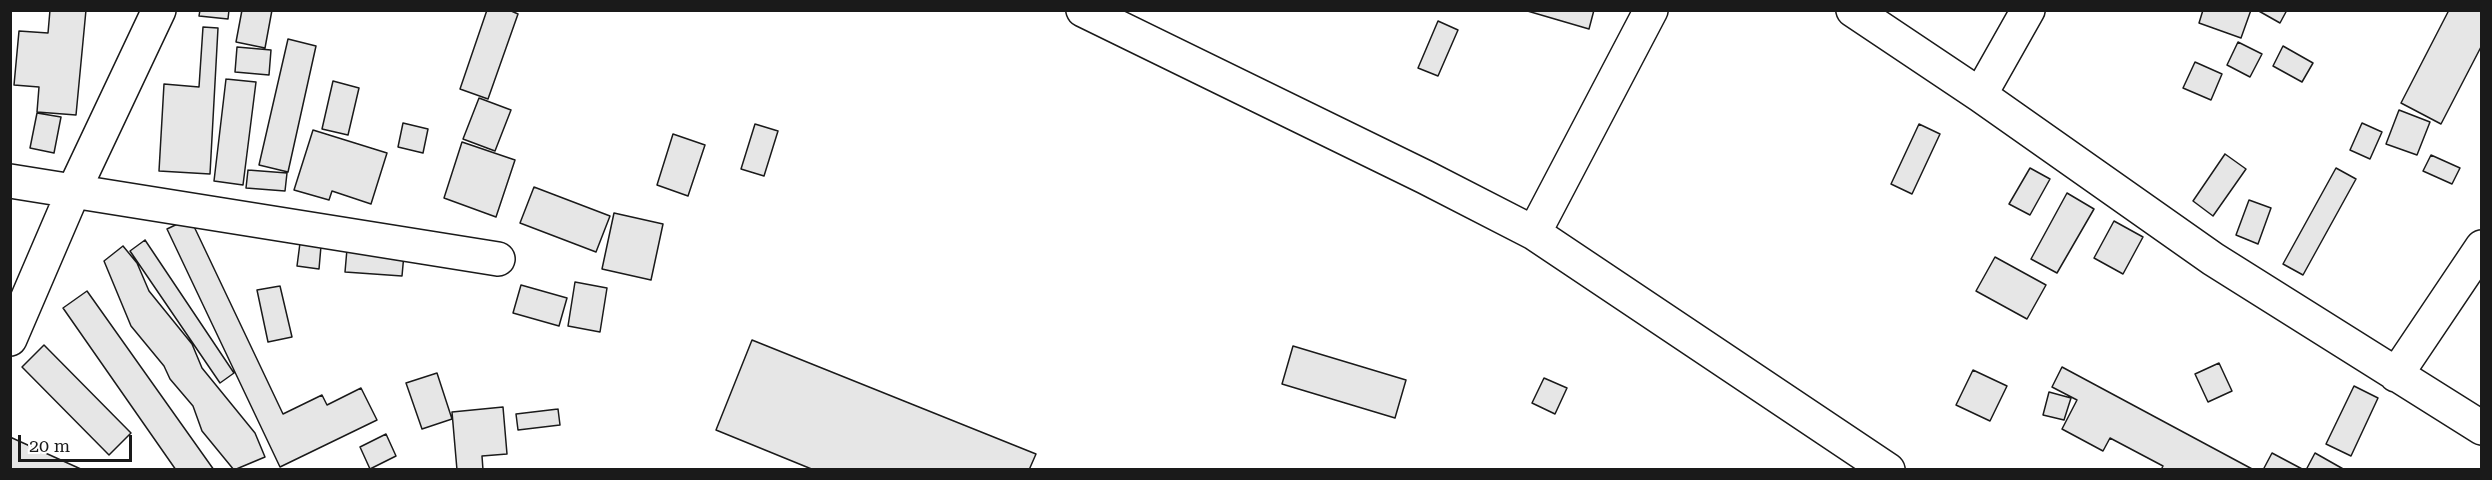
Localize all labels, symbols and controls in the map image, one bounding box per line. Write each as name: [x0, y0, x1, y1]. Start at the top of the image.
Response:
scale bar: [21, 423, 135, 461]
text: 20 m: [29, 435, 70, 456]

